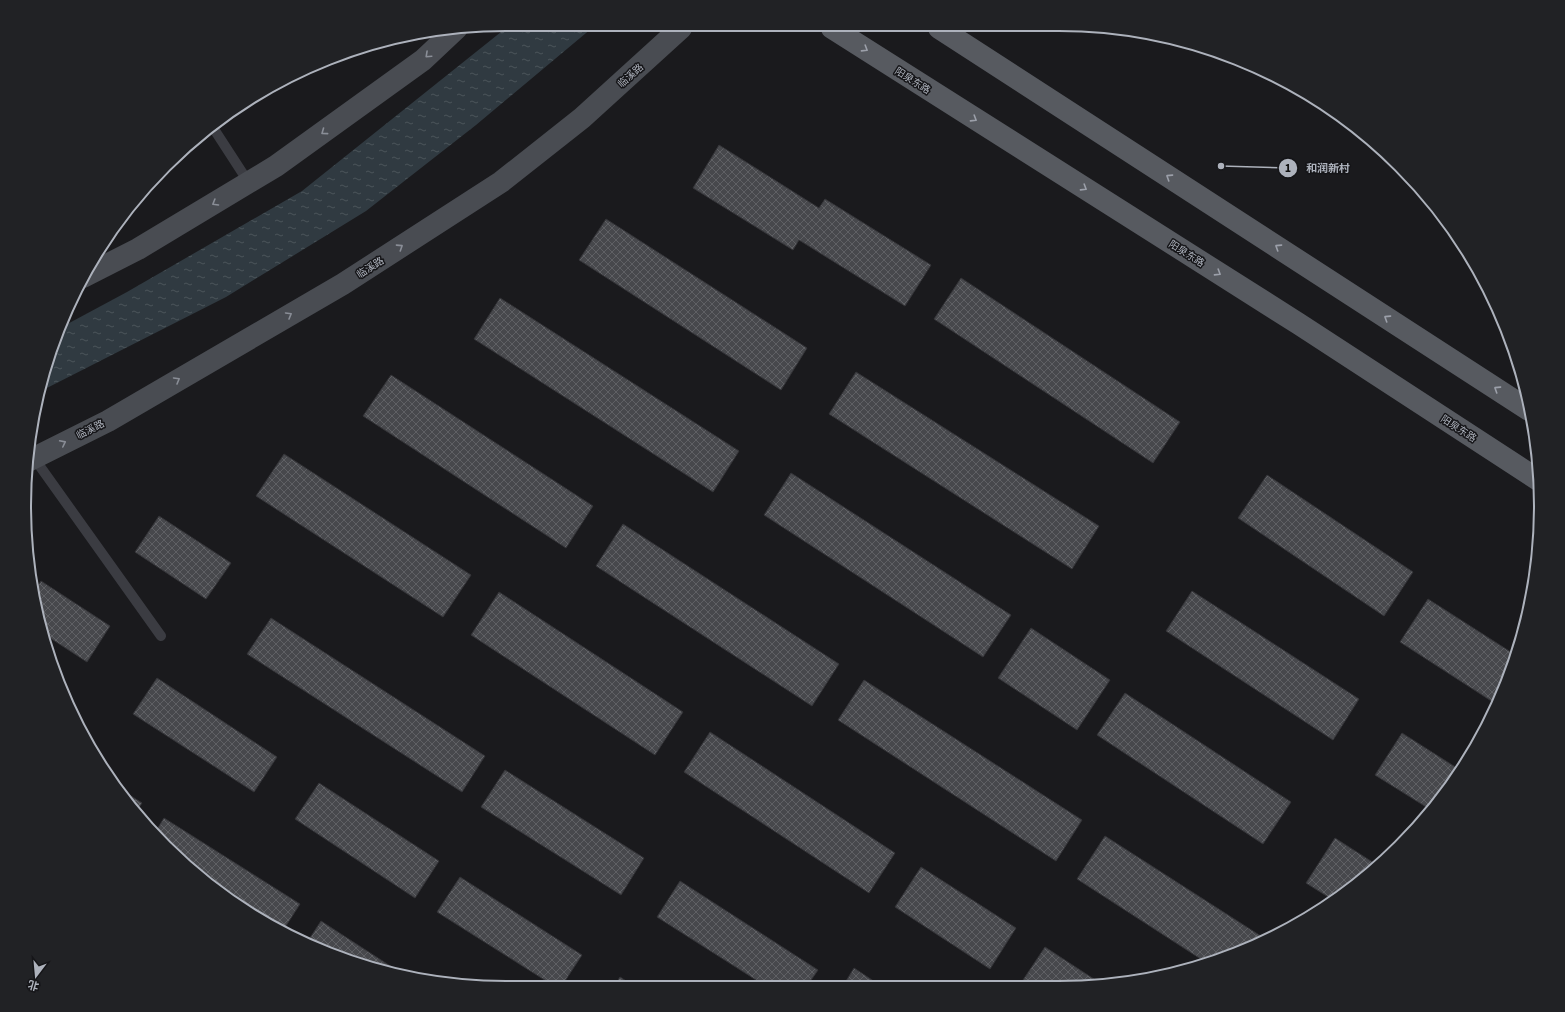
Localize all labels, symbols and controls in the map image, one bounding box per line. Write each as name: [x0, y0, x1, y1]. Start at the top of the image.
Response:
one-way arrow: [860, 44, 867, 51]
one-way arrow: [426, 50, 433, 57]
street label: 临溪路: [615, 61, 647, 91]
street label: 阳泉东路: [892, 64, 933, 97]
one-way arrow: [970, 114, 977, 121]
one-way arrow: [321, 127, 328, 135]
callout: 和润新村: [1278, 157, 1358, 180]
text: 1: [1285, 160, 1291, 177]
text: 和润新村: [1306, 161, 1350, 176]
one-way arrow: [1166, 174, 1173, 182]
one-way arrow: [1080, 183, 1087, 191]
one-way arrow: [212, 198, 219, 206]
street label: 阳泉东路: [1166, 237, 1207, 270]
one-way arrow: [396, 245, 403, 252]
one-way arrow: [1275, 245, 1282, 252]
street label: 临溪路: [354, 254, 387, 282]
one-way arrow: [1214, 268, 1221, 275]
one-way arrow: [285, 312, 293, 319]
one-way arrow: [1384, 315, 1391, 323]
one-way arrow: [173, 378, 180, 385]
one-way arrow: [1494, 386, 1501, 393]
street label: 阳泉东路: [1438, 412, 1479, 446]
street label: 临溪路: [74, 417, 107, 443]
one-way arrow: [59, 440, 67, 448]
north arrow: [16, 956, 56, 996]
text: 北: [26, 976, 41, 994]

